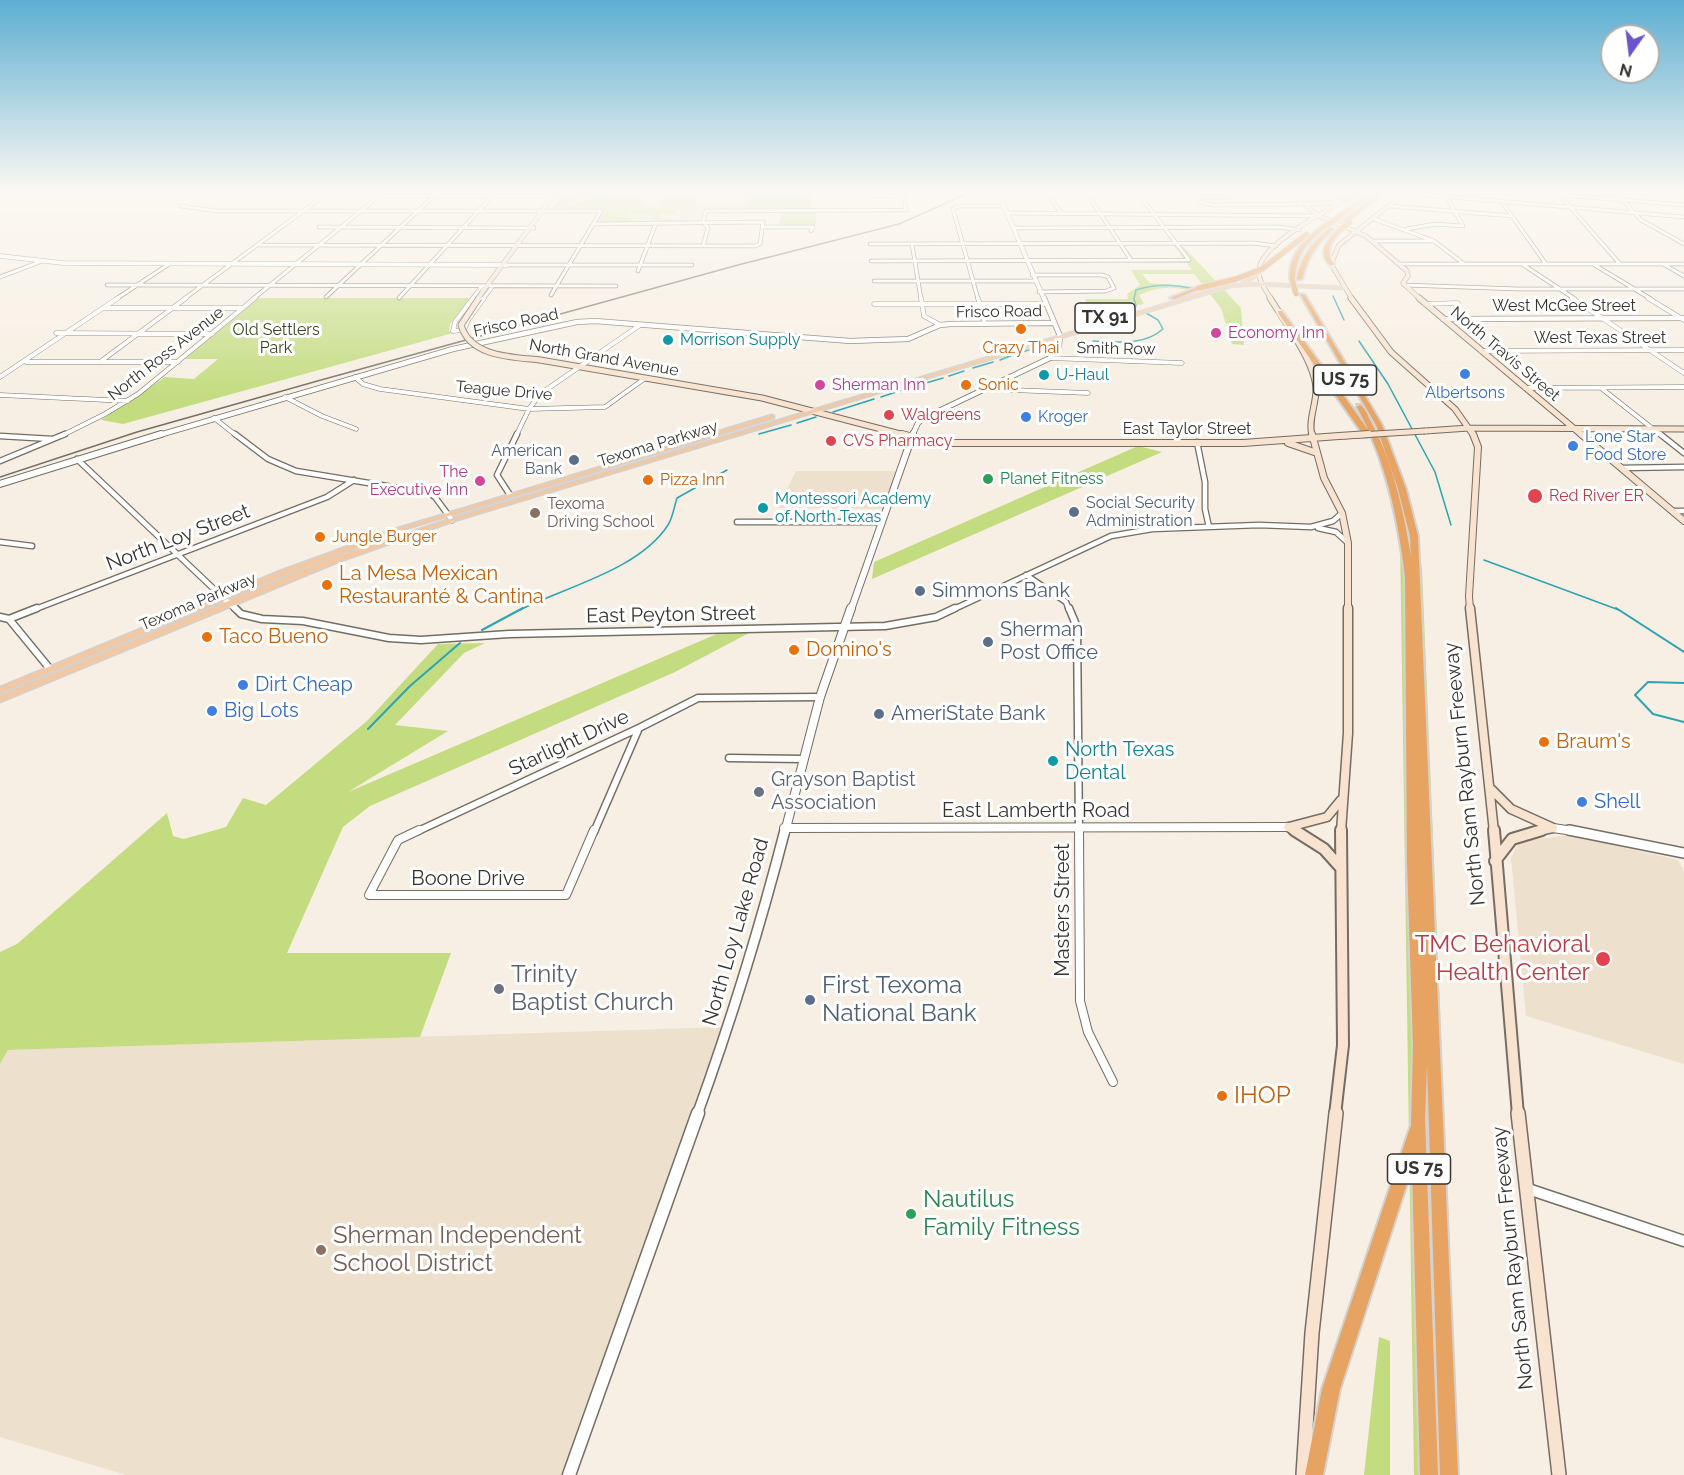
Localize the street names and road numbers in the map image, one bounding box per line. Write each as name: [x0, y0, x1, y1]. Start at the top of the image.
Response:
street label: West McGee Street: [1492, 296, 1636, 316]
street label: Frisco Road: [956, 302, 1042, 322]
street label: North Ross Avenue: [104, 303, 228, 405]
road number: TX 91: [1075, 303, 1135, 333]
street label: North Travis Street: [1446, 303, 1564, 405]
street label: Frisco Road: [472, 305, 560, 341]
street label: West Texas Street: [1534, 328, 1666, 348]
street label: North Grand Avenue: [528, 335, 680, 381]
street label: Smith Row: [1076, 339, 1156, 359]
road number: US 75: [1314, 365, 1376, 395]
street label: Teague Drive: [455, 377, 553, 405]
street label: Texoma Parkway: [596, 417, 720, 471]
street label: East Taylor Street: [1123, 419, 1251, 439]
street label: North Loy Street: [103, 500, 253, 576]
street label: Texoma Parkway: [137, 569, 259, 635]
street label: East Peyton Street: [586, 602, 756, 628]
street label: North Sam Rayburn Freeway: [1439, 641, 1491, 907]
street label: Starlight Drive: [505, 705, 633, 781]
street label: East Lamberth Road: [942, 799, 1130, 823]
street label: North Loy Lake Road: [698, 835, 774, 1029]
street label: Masters Street: [1051, 843, 1075, 977]
street label: Boone Drive: [411, 867, 525, 891]
street label: North Sam Rayburn Freeway: [1487, 1125, 1539, 1391]
road number: US 75: [1388, 1154, 1450, 1184]

